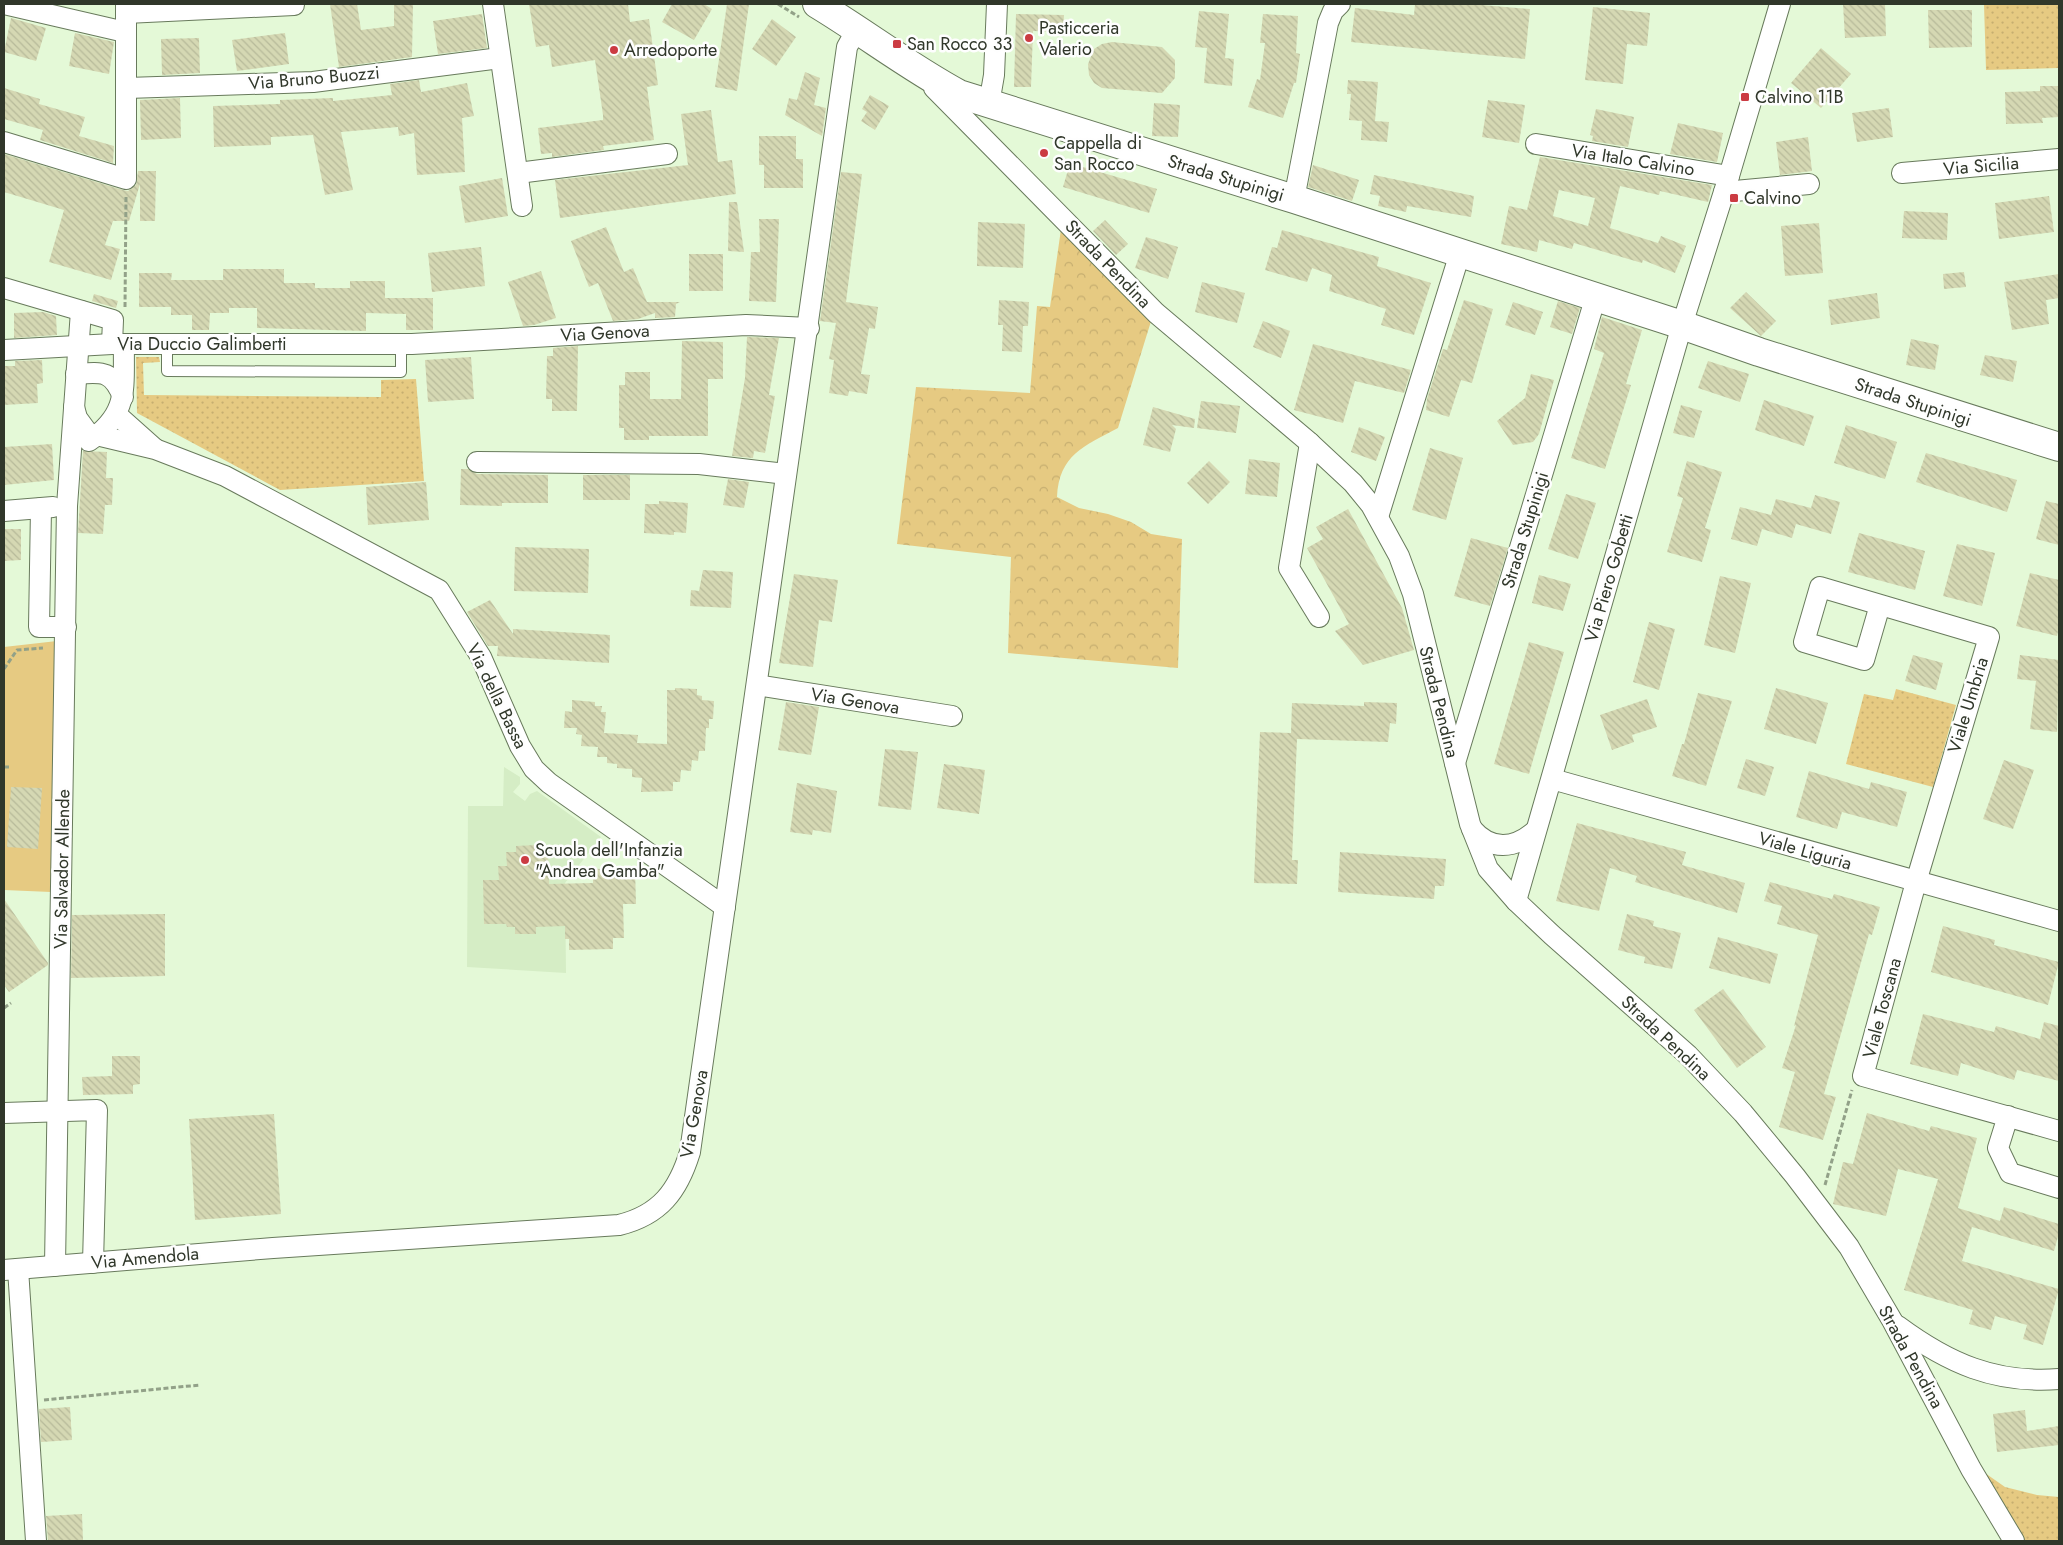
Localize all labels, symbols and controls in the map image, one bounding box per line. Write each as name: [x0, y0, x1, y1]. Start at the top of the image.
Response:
place label: Pasticceria Valerio: [1039, 15, 1119, 62]
place label: San Rocco 33: [907, 31, 1013, 57]
marker: Pasticceria Valerio: [1023, 32, 1035, 44]
place label: Arredoporte: [624, 37, 717, 63]
marker: San Rocco 33: [891, 38, 903, 50]
marker: Arredoporte: [608, 44, 620, 56]
street label: Via Bruno Buozzi: [247, 59, 381, 97]
place label: Calvino 11B: [1755, 84, 1844, 110]
marker: Calvino 11B: [1739, 91, 1751, 103]
place label: Cappella di San Rocco: [1054, 130, 1142, 177]
street label: Via Italo Calvino: [1570, 137, 1697, 183]
marker: Cappella di San Rocco: [1038, 147, 1050, 159]
street label: Strada Stupinigi: [1164, 148, 1288, 208]
street label: Via Sicilia: [1942, 150, 2020, 182]
place label: Calvino: [1744, 185, 1801, 211]
marker: Calvino: [1728, 192, 1740, 204]
street label: Strada Pendina: [1059, 214, 1157, 314]
street label: Via Genova: [560, 318, 650, 348]
street label: Via Duccio Galimberti: [117, 331, 287, 357]
street label: Strada Stupinigi: [1851, 371, 1975, 433]
street label: Strada Stupinigi: [1495, 468, 1555, 592]
street label: Via Piero Gobetti: [1578, 511, 1640, 645]
street label: Via della Bassa: [460, 639, 534, 753]
street label: Strada Pendina: [1413, 643, 1465, 761]
street label: Viale Umbria: [1941, 654, 1995, 756]
street label: Via Genova: [809, 681, 901, 721]
street label: Via Salvador Allende: [48, 789, 76, 949]
street label: Viale Liguria: [1755, 825, 1855, 877]
place label: Scuola dell'Infanzia "Andrea Gamba": [535, 837, 683, 884]
marker: Scuola dell'Infanzia "Andrea Gamba": [519, 854, 531, 866]
street label: Viale Toscana: [1856, 955, 1908, 1061]
street label: Strada Pendina: [1615, 989, 1717, 1087]
street label: Via Genova: [673, 1068, 715, 1160]
street label: Via Amendola: [90, 1240, 200, 1276]
street label: Strada Pendina: [1872, 1301, 1950, 1413]

